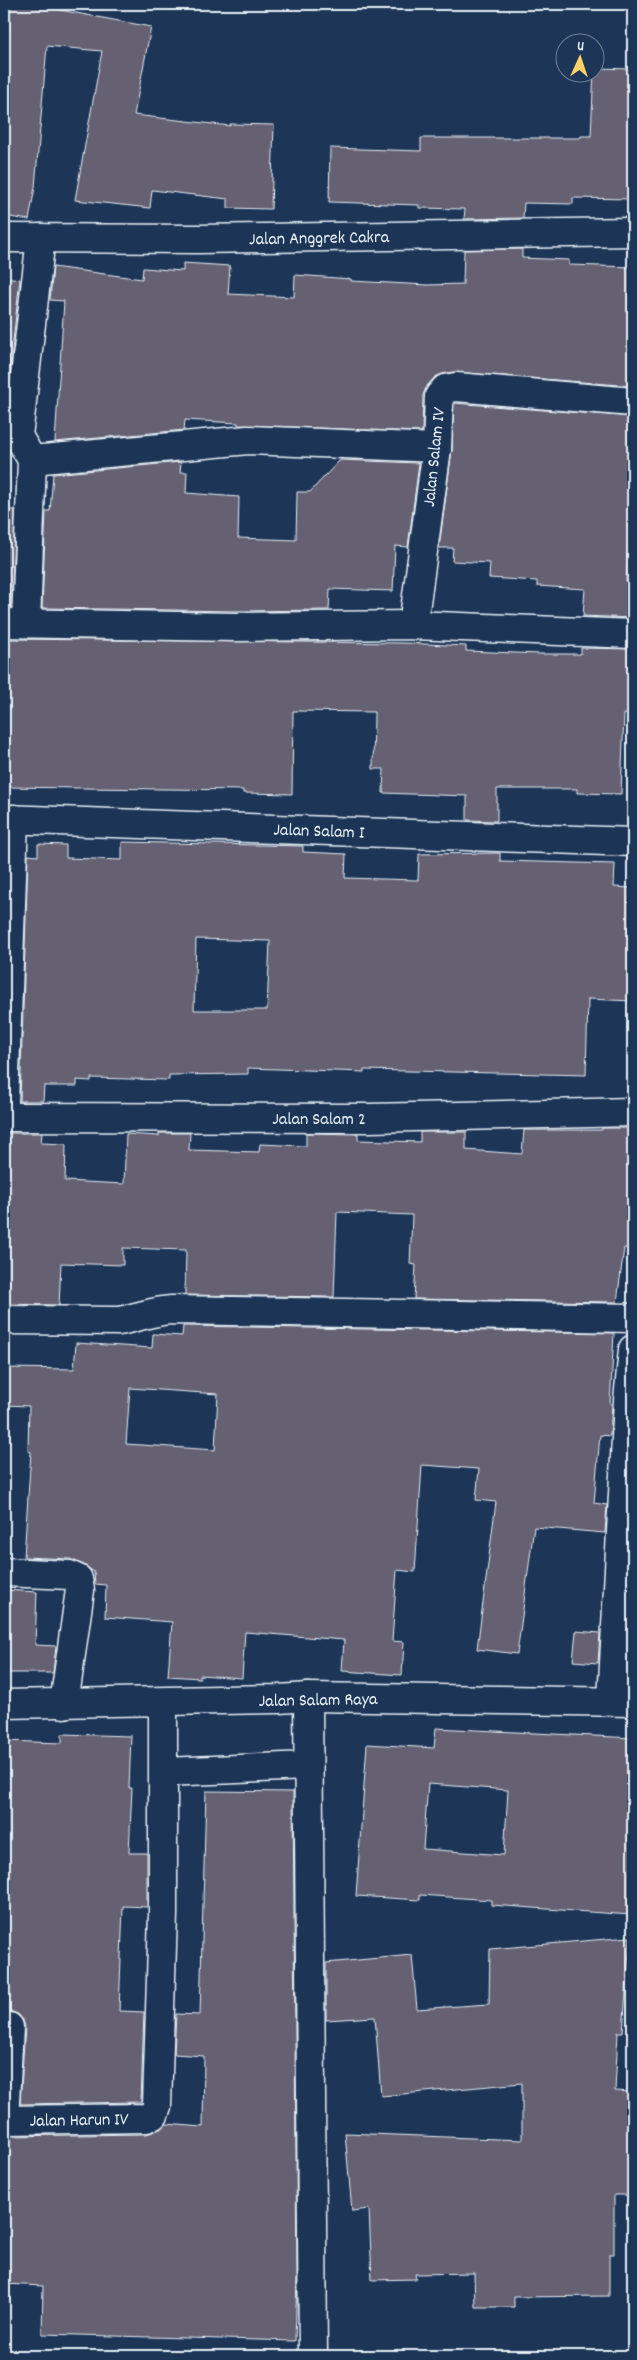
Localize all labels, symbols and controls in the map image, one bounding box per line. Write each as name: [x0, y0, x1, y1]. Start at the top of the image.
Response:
north arrow: [554, 32, 604, 82]
text: U: [577, 37, 585, 57]
street label: Jalan Anggrek Cakra: [249, 226, 390, 253]
street label: Jalan Salam IV: [418, 406, 453, 508]
street label: Jalan Salam I: [273, 818, 365, 847]
street label: Jalan Salam 2: [272, 1108, 366, 1133]
street label: Jalan Salam Raya: [258, 1688, 378, 1715]
street label: Jalan Harun IV: [29, 2108, 129, 2135]

